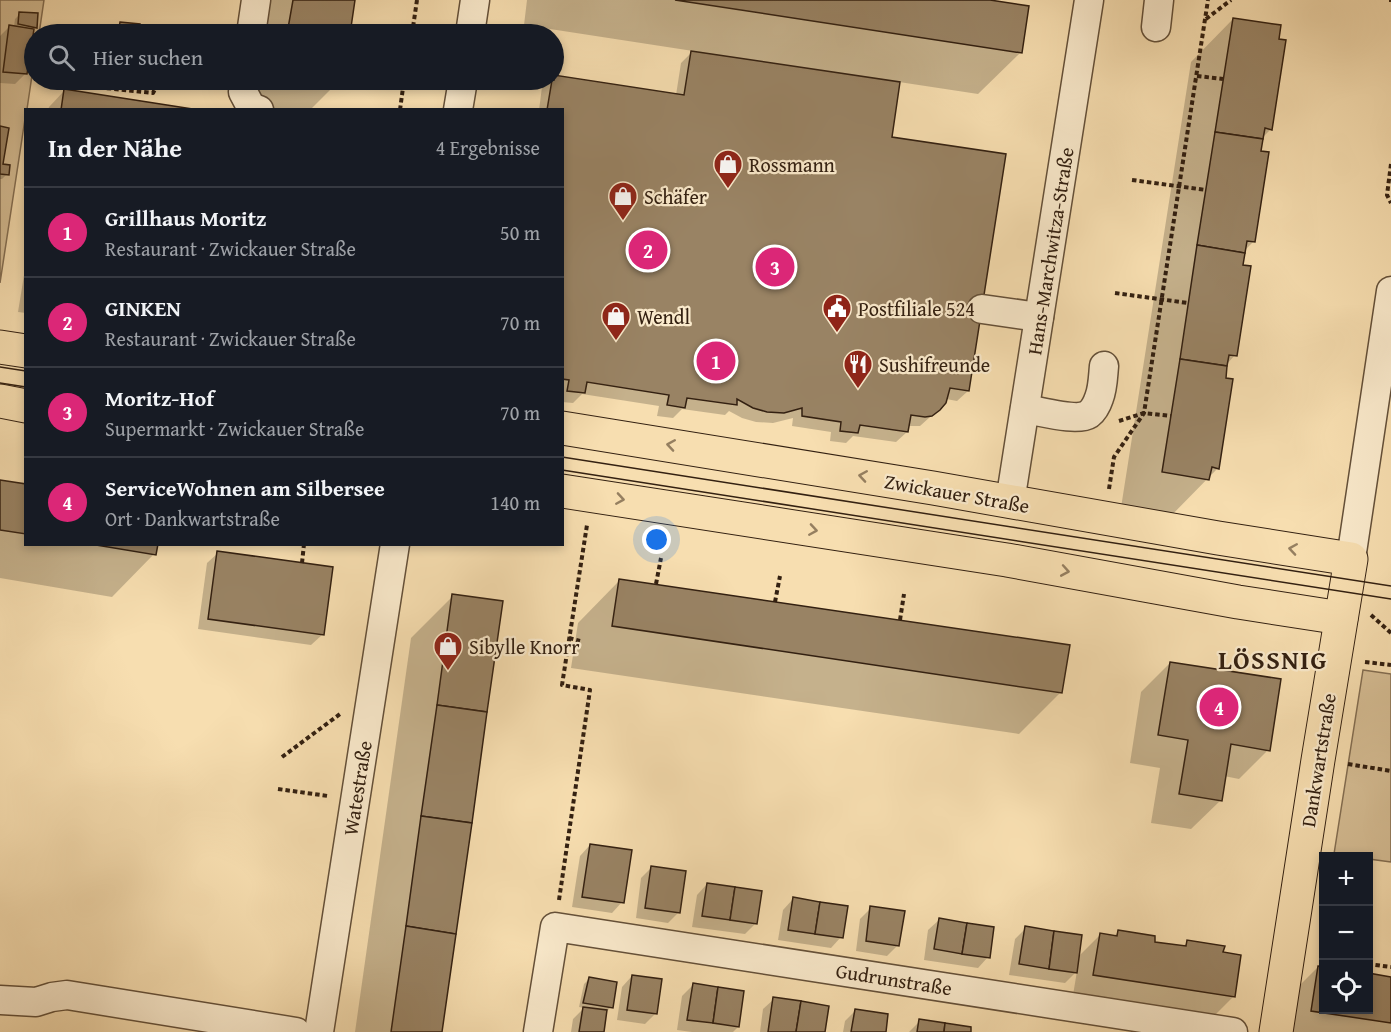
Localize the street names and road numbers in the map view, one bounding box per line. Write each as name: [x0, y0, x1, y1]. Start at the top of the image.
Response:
street label: Hans-Marchwitza-Straße: [1019, 145, 1081, 357]
street label: Zwickauer Straße: [882, 466, 1032, 520]
street label: Dankwartstraße: [1293, 691, 1343, 829]
street label: Watestraße: [335, 738, 379, 838]
street label: Gudrunstraße: [834, 956, 954, 1002]

